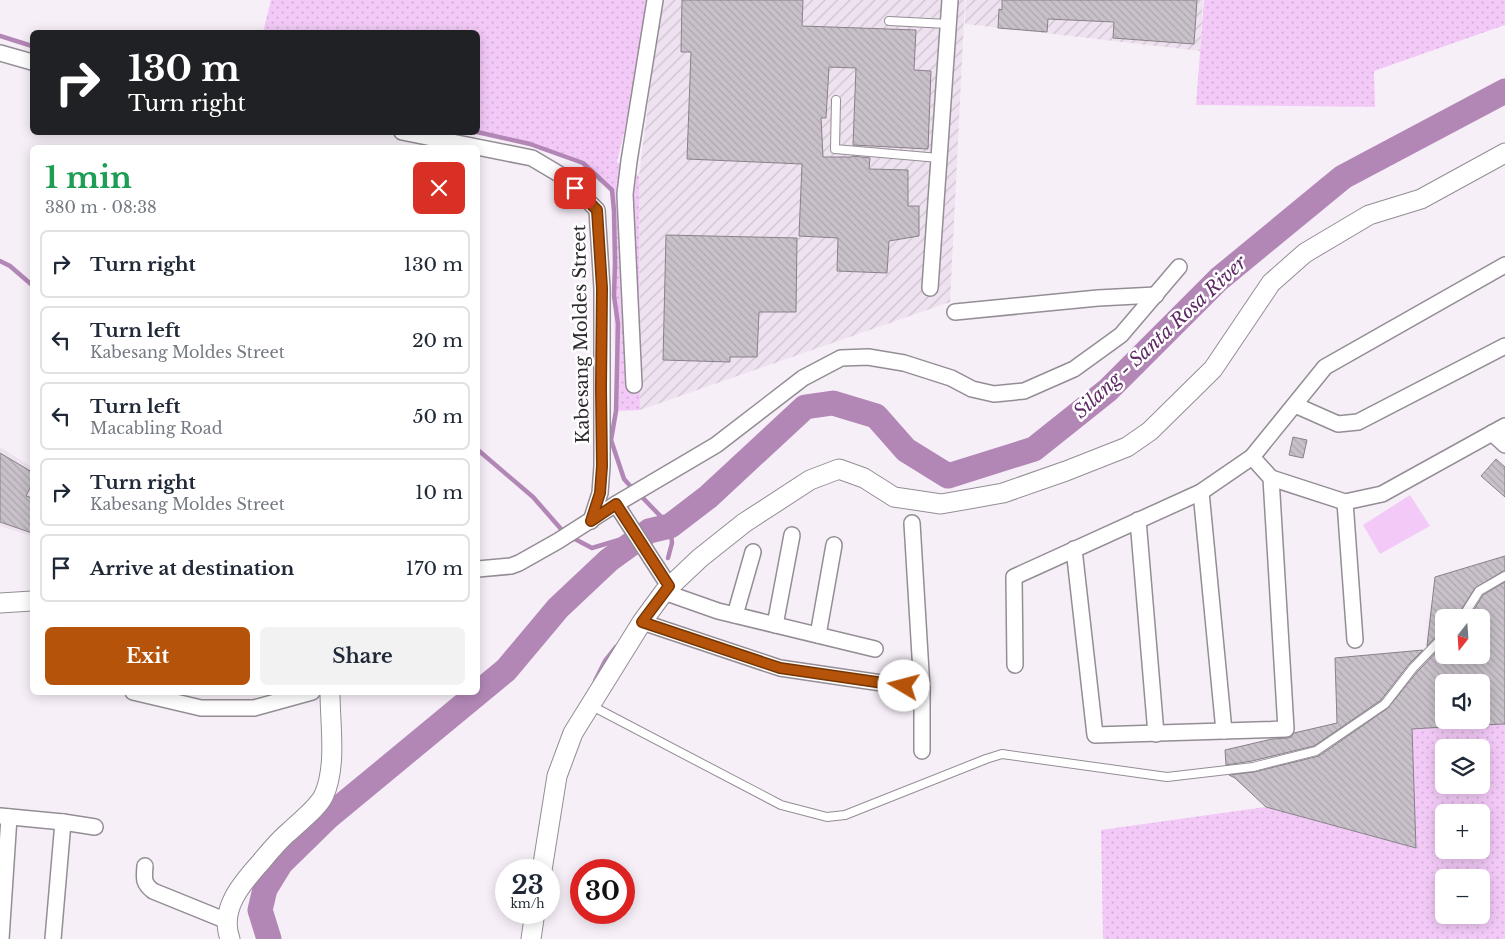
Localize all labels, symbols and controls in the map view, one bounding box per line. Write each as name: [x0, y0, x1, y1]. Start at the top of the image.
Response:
text: 130 m: [128, 47, 240, 90]
icon: right: [45, 50, 110, 115]
text: Turn right: [128, 90, 246, 117]
text: 1 min: [45, 159, 132, 196]
button: close: [413, 162, 465, 214]
pin: [554, 167, 596, 209]
icon: arrive: [561, 174, 589, 202]
text: 380 m · 08:38: [45, 197, 157, 217]
street label: Kabesang Moldes Street: [568, 224, 594, 444]
icon: right: [47, 250, 75, 278]
water label: Silang - Santa Rosa River: [1069, 250, 1252, 423]
text: Turn right: [90, 253, 196, 276]
text: 130 m: [403, 253, 463, 276]
text: Turn left: [90, 319, 181, 342]
icon: left: [47, 326, 75, 354]
text: 20 m: [412, 329, 463, 352]
text: Kabesang Moldes Street: [90, 342, 285, 362]
text: Turn left: [90, 395, 181, 418]
icon: left: [47, 402, 75, 430]
text: 50 m: [413, 405, 463, 428]
text: Macabling Road: [90, 418, 222, 438]
text: Turn right: [90, 471, 196, 494]
icon: right: [47, 478, 75, 506]
text: 10 m: [415, 481, 463, 504]
text: Kabesang Moldes Street: [90, 494, 285, 514]
icon: arrive: [47, 554, 75, 582]
text: Arrive at destination: [90, 557, 294, 580]
text: 170 m: [406, 557, 463, 580]
north arrow: [1435, 609, 1490, 664]
map controls: [1435, 609, 1490, 924]
button: Exit: [45, 627, 250, 685]
button: Share: [260, 627, 465, 685]
position arrow: [877, 659, 929, 711]
button: sound: [1435, 674, 1490, 729]
button: layers: [1435, 739, 1490, 794]
button: +: [1435, 804, 1490, 859]
speed limit sign: 30: [570, 859, 635, 924]
button: −: [1435, 869, 1490, 924]
text: 23: [511, 870, 544, 901]
text: km/h: [510, 896, 545, 911]

